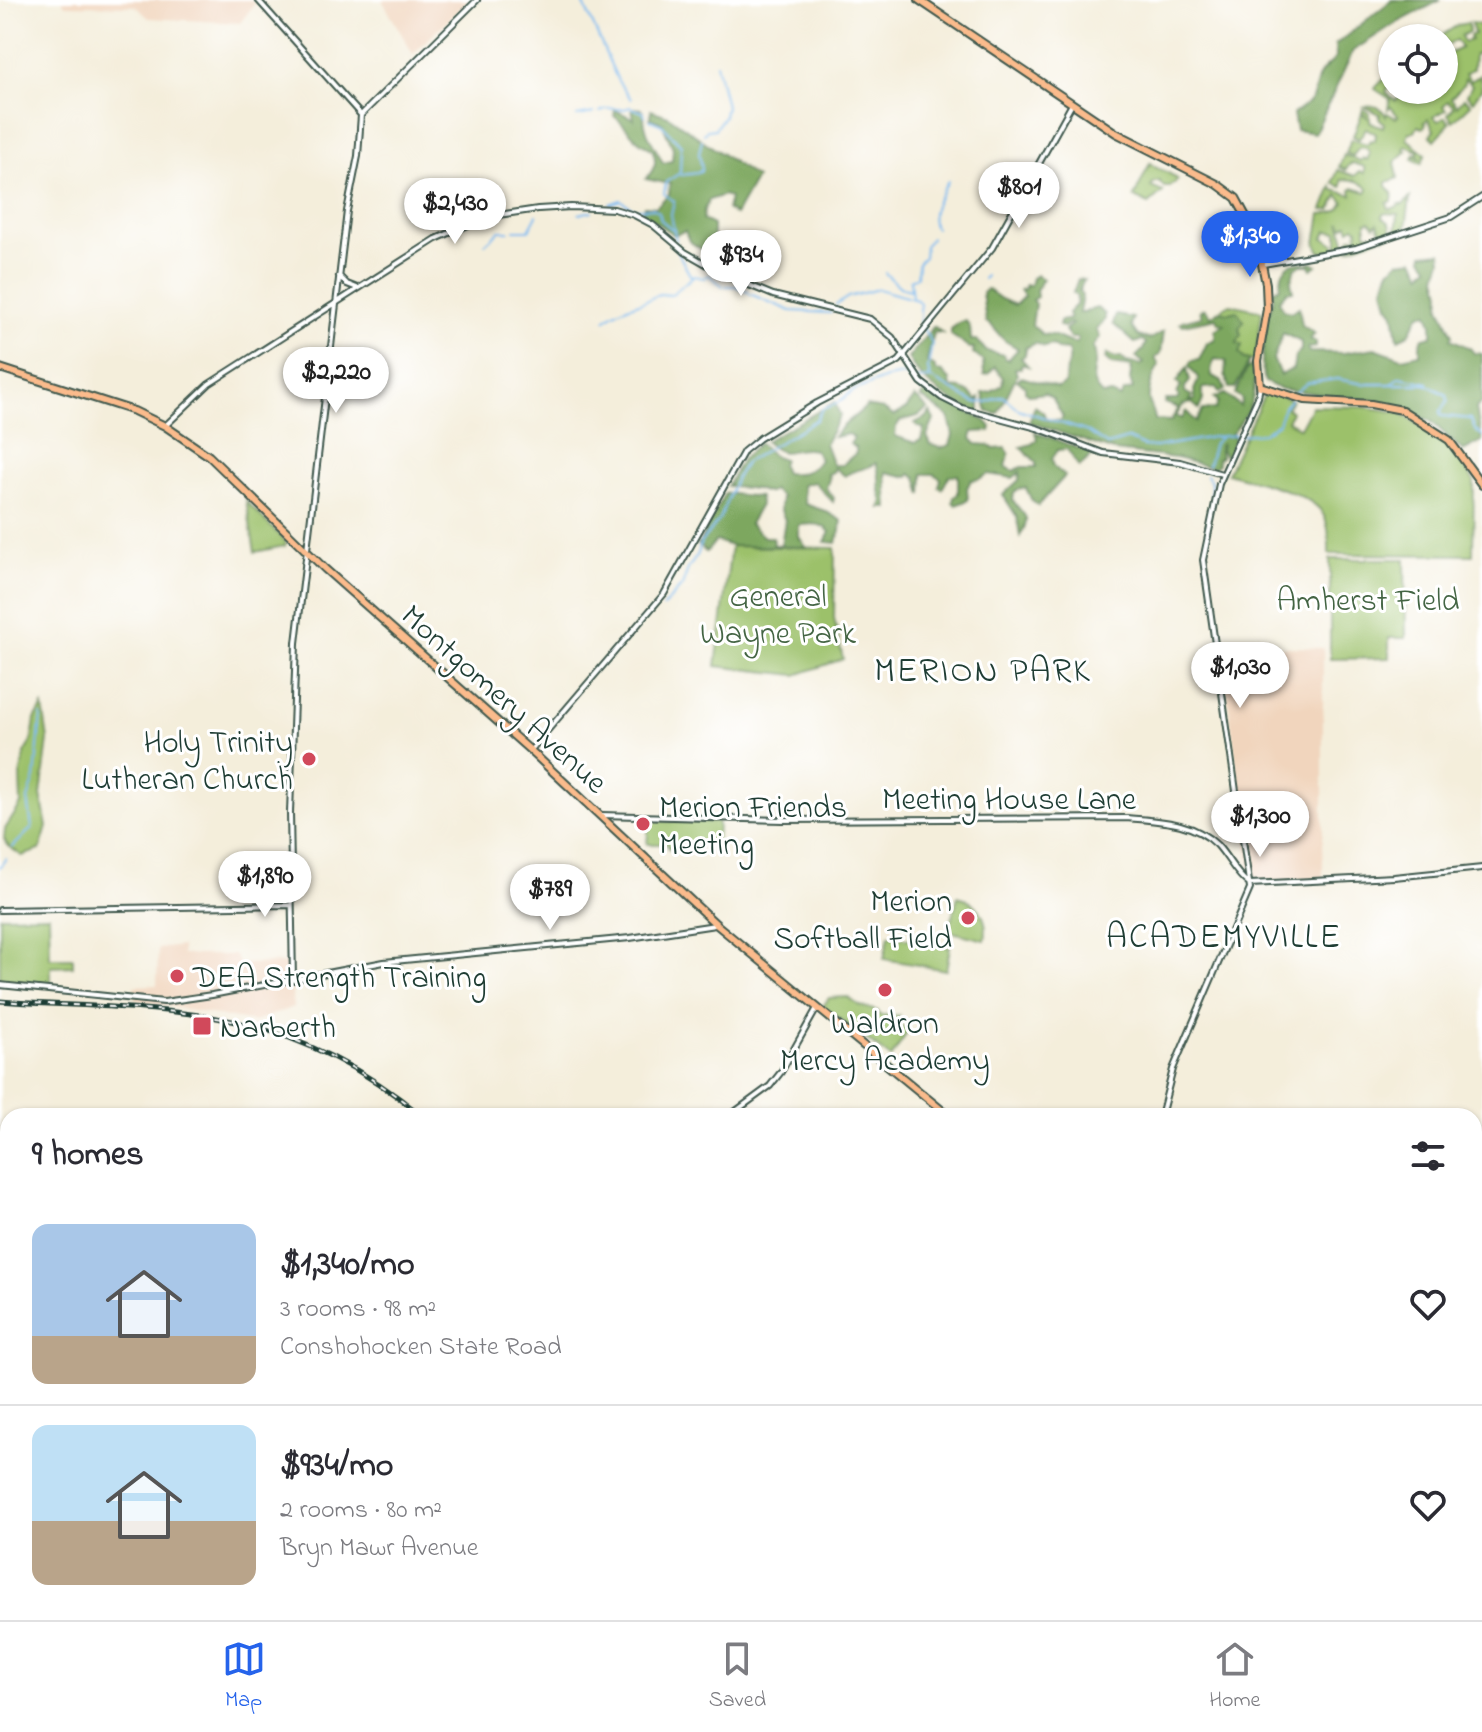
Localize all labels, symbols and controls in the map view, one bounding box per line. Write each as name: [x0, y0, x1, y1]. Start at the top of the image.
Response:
map controls: [1378, 24, 1458, 104]
button: locate: [1378, 24, 1458, 104]
pin: $801: [972, 162, 1066, 230]
text: $801: [997, 169, 1041, 207]
pin: $2,430: [390, 178, 520, 246]
text: $2,430: [422, 185, 488, 223]
pin: $1,340: [1185, 211, 1315, 279]
text: $1,340: [1219, 218, 1281, 256]
pin: $934: [694, 230, 788, 298]
text: $934: [718, 237, 764, 275]
pin: $2,220: [271, 347, 401, 415]
text: $2,220: [301, 354, 371, 392]
park label: General Wayne Park: [700, 575, 857, 659]
park label: Amherst Field: [1276, 579, 1460, 626]
street label: Montgomery Avenue: [389, 595, 617, 807]
pin: $1,030: [1175, 642, 1305, 710]
district label: MERION PARK: [874, 648, 1092, 698]
text: $1,030: [1209, 649, 1271, 687]
place label: Holy Trinity Lutheran Church: [81, 721, 293, 805]
marker: Holy Trinity Lutheran Church: [300, 750, 318, 768]
street label: Meeting House Lane: [882, 778, 1137, 825]
place label: Merion Friends Meeting: [659, 786, 847, 870]
pin: $1,300: [1195, 791, 1325, 859]
text: $1,300: [1229, 798, 1291, 836]
marker: Merion Friends Meeting: [634, 815, 652, 833]
pin: $1,890: [200, 851, 330, 919]
text: $1,890: [236, 858, 294, 896]
pin: $789: [503, 864, 597, 932]
text: $789: [528, 871, 572, 909]
place label: Merion Softball Field: [773, 880, 952, 964]
marker: Merion Softball Field: [959, 909, 977, 927]
district label: ACADEMYVILLE: [1106, 914, 1342, 964]
place label: DEA Strength Training: [192, 956, 486, 1003]
marker: DEA Strength Training: [168, 967, 186, 985]
marker: Waldron Mercy Academy: [876, 981, 894, 999]
place label: Waldron Mercy Academy: [780, 1002, 990, 1086]
place label: Narberth: [220, 1006, 336, 1053]
marker: Narberth: [191, 1015, 213, 1037]
text: 9 homes: [32, 1131, 144, 1181]
icon: filters: [1406, 1134, 1450, 1178]
text: $1,340/mo: [280, 1241, 415, 1291]
icon: home: [96, 1256, 192, 1352]
icon: heart: [1406, 1282, 1450, 1326]
text: 3 rooms · 98 m²: [280, 1291, 436, 1329]
text: Conshohocken State Road: [280, 1329, 562, 1367]
text: $934/mo: [280, 1442, 393, 1492]
icon: home: [96, 1457, 192, 1553]
icon: heart: [1406, 1483, 1450, 1527]
text: 2 rooms · 80 m²: [280, 1492, 442, 1530]
text: Bryn Mawr Avenue: [280, 1530, 479, 1568]
tab: Map: [222, 1637, 266, 1717]
tab: Saved: [709, 1637, 766, 1717]
tab: Home: [1209, 1637, 1260, 1717]

